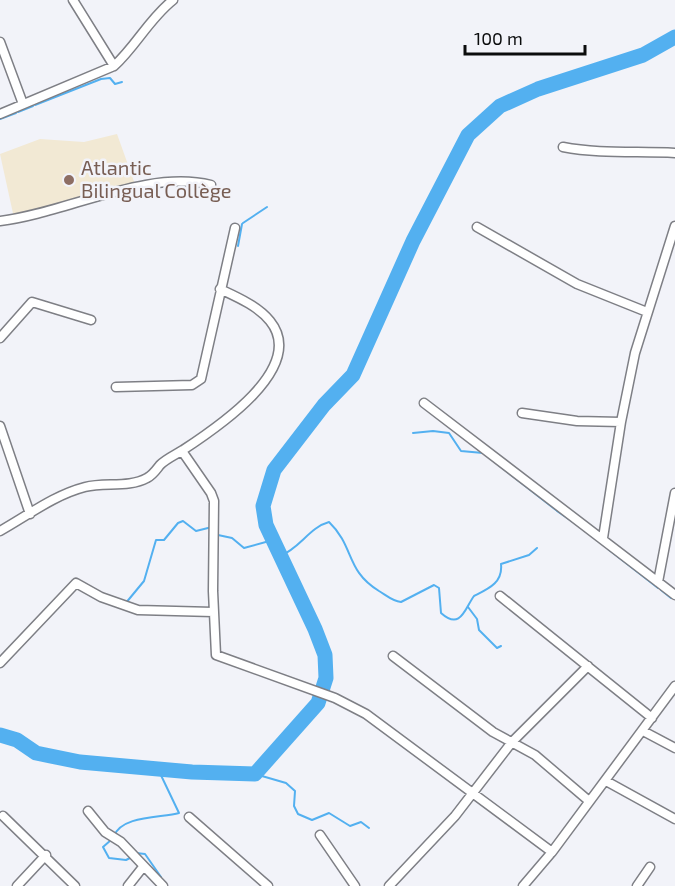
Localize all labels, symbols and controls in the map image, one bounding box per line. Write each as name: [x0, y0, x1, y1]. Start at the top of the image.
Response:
scale bar: [465, 18, 585, 56]
text: 100 m: [474, 27, 523, 49]
place label: Atlantic Bilingual Collège: [81, 155, 232, 202]
marker: Atlantic Bilingual Collège: [62, 173, 76, 187]

